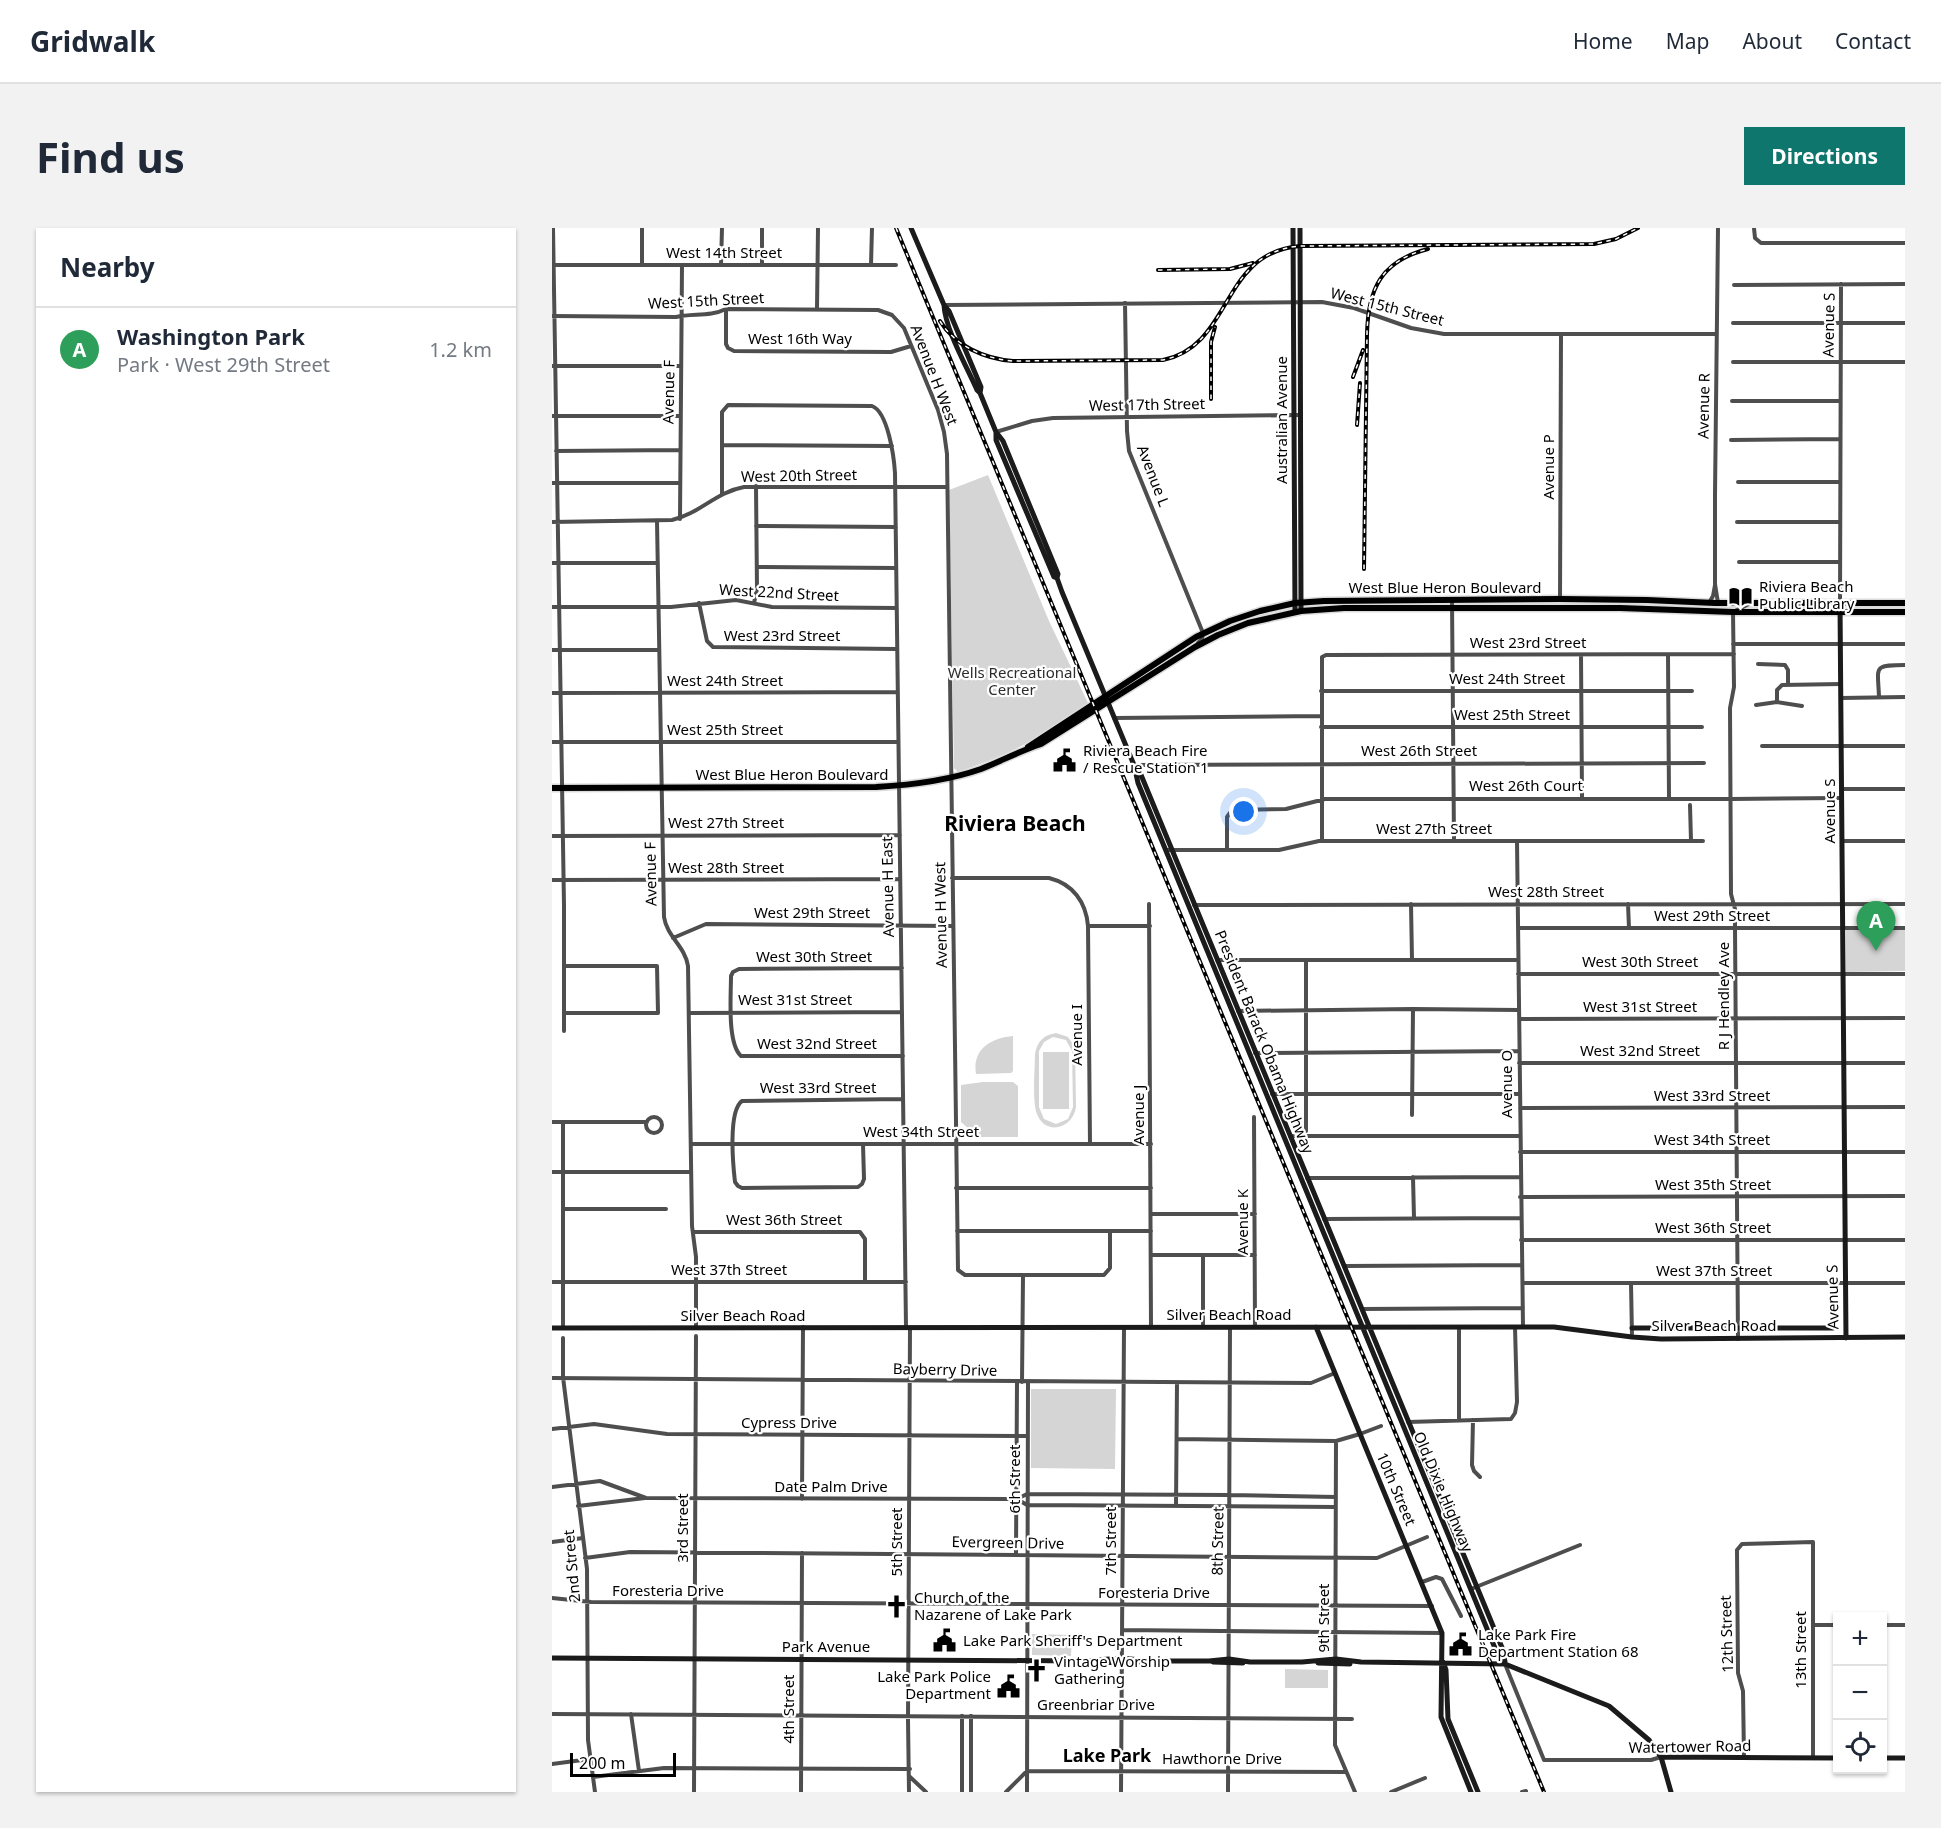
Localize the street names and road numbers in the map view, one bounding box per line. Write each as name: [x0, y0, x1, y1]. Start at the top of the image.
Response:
street label: West 14th Street: [666, 242, 783, 262]
street label: West 15th Street: [1328, 282, 1447, 330]
street label: West 15th Street: [647, 287, 765, 313]
street label: Avenue S: [1817, 292, 1839, 358]
street label: Avenue H West: [907, 321, 964, 428]
street label: West 16th Way: [748, 328, 852, 348]
street label: Australian Avenue: [1271, 356, 1291, 484]
street label: Avenue F: [657, 359, 679, 424]
street label: Avenue R: [1692, 372, 1714, 439]
street label: West 17th Street: [1089, 393, 1206, 415]
street label: Avenue P: [1538, 434, 1558, 500]
street label: Avenue L: [1133, 442, 1175, 509]
street label: West 20th Street: [741, 464, 858, 486]
street label: West Blue Heron Boulevard: [1349, 577, 1541, 597]
street label: West 22nd Street: [719, 579, 840, 605]
street label: West 23rd Street: [724, 625, 841, 645]
street label: West 23rd Street: [1470, 632, 1587, 652]
street label: West 24th Street: [1449, 668, 1566, 688]
street label: West 24th Street: [667, 670, 784, 690]
street label: West 25th Street: [1454, 704, 1571, 724]
street label: West 25th Street: [667, 719, 784, 739]
street label: West 26th Street: [1361, 740, 1478, 760]
street label: West Blue Heron Boulevard: [696, 764, 888, 784]
street label: West 26th Court: [1469, 775, 1583, 795]
street label: Avenue S: [1819, 779, 1839, 843]
street label: West 27th Street: [668, 812, 785, 832]
street label: West 27th Street: [1376, 818, 1493, 838]
street label: Avenue H East: [876, 836, 898, 938]
street label: Avenue F: [639, 841, 661, 906]
street label: West 28th Street: [668, 857, 785, 877]
street label: Avenue H West: [929, 861, 951, 968]
street label: West 28th Street: [1488, 881, 1605, 901]
street label: West 29th Street: [754, 902, 871, 922]
street label: West 29th Street: [1654, 905, 1771, 925]
street label: President Barack Obama Highway: [1211, 927, 1319, 1157]
street label: R J Hendley Ave: [1713, 942, 1733, 1050]
street label: West 30th Street: [756, 946, 873, 966]
street label: West 30th Street: [1582, 951, 1699, 971]
street label: West 31st Street: [738, 989, 853, 1009]
street label: West 31st Street: [1583, 996, 1698, 1016]
street label: Avenue I: [1066, 1004, 1086, 1066]
street label: West 32nd Street: [757, 1033, 878, 1053]
street label: West 32nd Street: [1580, 1040, 1701, 1060]
street label: Avenue O: [1496, 1050, 1516, 1118]
street label: West 33rd Street: [760, 1077, 877, 1097]
street label: Avenue J: [1128, 1085, 1148, 1145]
street label: West 33rd Street: [1654, 1085, 1771, 1105]
street label: West 34th Street: [863, 1121, 980, 1141]
street label: West 34th Street: [1654, 1129, 1771, 1149]
street label: West 35th Street: [1655, 1174, 1772, 1194]
street label: Avenue K: [1232, 1188, 1252, 1255]
street label: West 36th Street: [726, 1209, 843, 1229]
street label: West 36th Street: [1655, 1217, 1772, 1237]
street label: West 37th Street: [671, 1259, 788, 1279]
street label: West 37th Street: [1656, 1260, 1773, 1280]
street label: Avenue S: [1821, 1264, 1843, 1330]
street label: Silver Beach Road: [1166, 1304, 1292, 1324]
street label: Silver Beach Road: [680, 1305, 806, 1325]
street label: Silver Beach Road: [1651, 1315, 1777, 1335]
street label: Bayberry Drive: [893, 1358, 997, 1380]
street label: Cypress Drive: [741, 1412, 837, 1432]
street label: Old Dixie Highway: [1410, 1428, 1478, 1555]
street label: 6th Street: [1004, 1444, 1024, 1514]
street label: 10th Street: [1373, 1449, 1422, 1529]
street label: Date Palm Drive: [774, 1476, 888, 1496]
street label: 3rd Street: [672, 1493, 692, 1563]
street label: 7th Street: [1100, 1506, 1120, 1576]
street label: 8th Street: [1206, 1506, 1228, 1576]
street label: 5th Street: [886, 1507, 906, 1577]
street label: 2nd Street: [558, 1528, 584, 1603]
street label: Evergreen Drive: [951, 1531, 1065, 1553]
street label: Foresteria Drive: [612, 1580, 724, 1600]
street label: Foresteria Drive: [1098, 1582, 1210, 1602]
street label: 9th Street: [1313, 1583, 1333, 1653]
street label: 12th Street: [1715, 1594, 1737, 1673]
street label: 13th Street: [1790, 1611, 1810, 1689]
street label: Park Avenue: [782, 1636, 870, 1656]
street label: 4th Street: [778, 1674, 798, 1744]
street label: Greenbriar Drive: [1037, 1694, 1155, 1714]
street label: Watertower Road: [1628, 1735, 1752, 1757]
street label: Hawthorne Drive: [1162, 1748, 1282, 1768]

